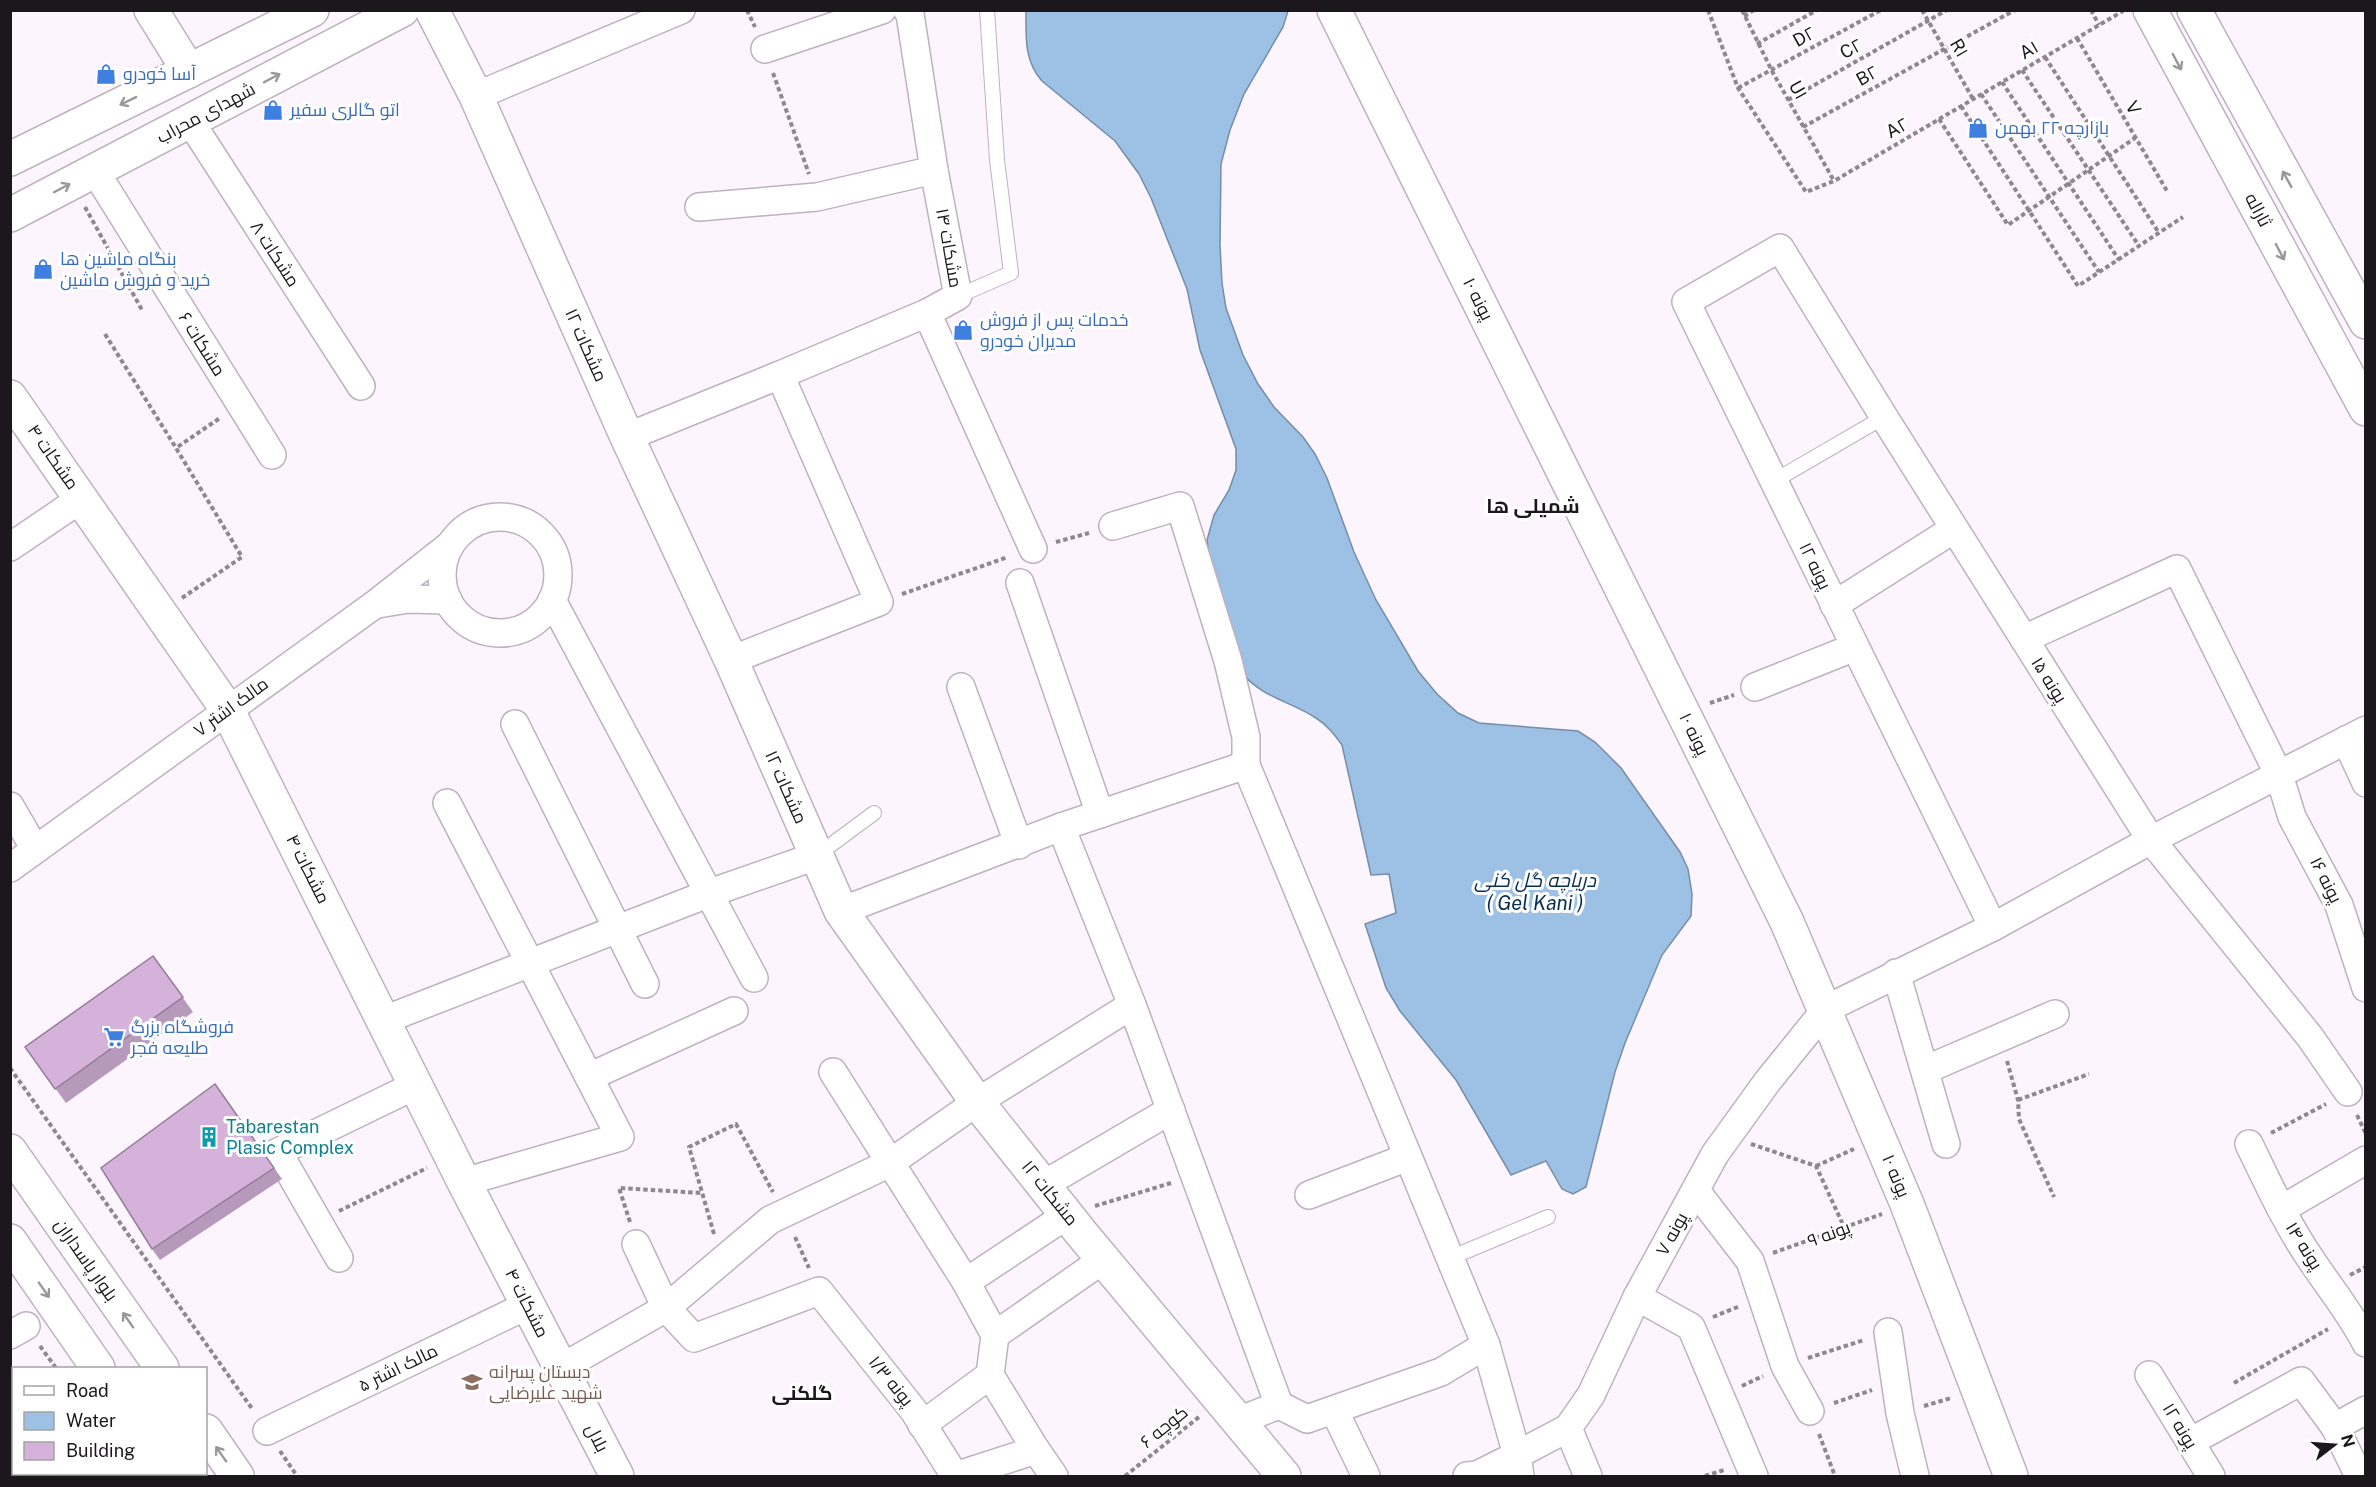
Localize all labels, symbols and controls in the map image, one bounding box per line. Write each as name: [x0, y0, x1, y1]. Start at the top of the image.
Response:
street label: D۲: [1789, 22, 1818, 51]
street label: C۲: [1836, 34, 1865, 63]
street label: R۱: [1946, 35, 1973, 61]
street label: A۱: [2016, 36, 2042, 63]
one-way arrow: [2171, 53, 2183, 70]
street label: B۲: [1852, 61, 1881, 90]
shop icon: آسا خودرو: [94, 62, 118, 86]
place label: آسا خودرو: [123, 63, 196, 85]
one-way arrow: [263, 72, 281, 83]
street label: U۱: [1785, 77, 1812, 103]
street label: شهدای محراب: [153, 78, 259, 148]
one-way arrow: [119, 96, 137, 108]
street label: V: [2121, 97, 2146, 118]
shop icon: اتو گالری سفیر: [261, 98, 285, 122]
place label: اتو گالری سفیر: [289, 99, 400, 121]
street label: A۲: [1882, 113, 1912, 142]
shop icon: بازارچه ۲۲ بهمن: [1966, 116, 1990, 140]
place label: بازارچه ۲۲ بهمن: [1995, 117, 2109, 140]
one-way arrow: [2281, 171, 2293, 188]
one-way arrow: [53, 182, 71, 193]
street label: ثاراله: [2240, 189, 2276, 231]
street label: مشکات ۱۴: [932, 207, 967, 289]
street label: مشکات ۸: [246, 217, 304, 290]
one-way arrow: [2274, 243, 2286, 260]
place label: بنگاه ماشین ها خرید و فروش ماشین: [60, 248, 210, 291]
shop icon: بنگاه ماشین ها خرید و فروش ماشین: [31, 257, 55, 281]
street label: پونه ۱۰: [1457, 274, 1498, 325]
street label: مشکات ۱۲: [561, 305, 612, 385]
street label: مشکات ۶: [175, 308, 230, 380]
place label: خدمات پس از فروش مدیران خودرو: [980, 309, 1129, 352]
shop icon: خدمات پس از فروش مدیران خودرو: [951, 318, 975, 342]
street label: مشکات ۴: [23, 420, 83, 493]
district label: شمیلی ها: [1486, 494, 1580, 518]
street label: پونه ۱۲: [1793, 539, 1836, 594]
street label: پونه ۱۵: [2026, 653, 2072, 708]
street label: مالک اشتر ۷: [189, 673, 273, 741]
street label: پونه ۱۰: [1673, 709, 1714, 760]
street label: مشکات ۱۲: [761, 747, 812, 827]
street label: مشکات ۴: [282, 831, 335, 907]
street label: پونه ۱۶: [2304, 853, 2347, 907]
water label: دریاچه گل کنی ( Gel Kani ): [1474, 868, 1597, 915]
place label: فروشگاه بزرگ طلیعه فجر: [130, 1016, 234, 1059]
supermarket icon: فروشگاه بزرگ طلیعه فجر: [102, 1025, 126, 1049]
place label: Tabarestan Plasic Complex: [226, 1116, 354, 1158]
building icon: Tabarestan Plasic Complex: [197, 1125, 221, 1149]
street label: پونه ۱۰: [1876, 1151, 1915, 1202]
street label: مشکات ۱۲: [1018, 1156, 1083, 1230]
street label: پونه ۷: [1651, 1208, 1694, 1260]
street label: بلوار پاسداران: [49, 1214, 122, 1306]
street label: پونه ۹: [1804, 1216, 1854, 1253]
street label: پونه ۱۴: [2280, 1218, 2327, 1275]
street label: مشکات ۴: [501, 1265, 554, 1341]
one-way arrow: [38, 1281, 50, 1297]
one-way arrow: [122, 1313, 134, 1329]
street label: مالک اشتر ۵: [355, 1339, 441, 1397]
street label: پونه ۱/۳: [863, 1351, 918, 1412]
place label: دبستان پسرانه شهید علیرضایی: [489, 1361, 603, 1404]
legend: [12, 1367, 207, 1475]
school or university icon: دبستان پسرانه شهید علیرضایی: [460, 1370, 484, 1394]
text: Road: [66, 1380, 109, 1401]
district label: گلکنی: [771, 1381, 833, 1405]
street label: پونه ۱۲: [2157, 1399, 2202, 1454]
street label: کوچه ۶: [1136, 1401, 1193, 1454]
text: Water: [66, 1410, 116, 1431]
north arrow: [2304, 1415, 2364, 1475]
street label: بلال: [581, 1420, 613, 1456]
text: N: [2337, 1432, 2359, 1450]
text: Building: [66, 1440, 135, 1461]
one-way arrow: [215, 1446, 227, 1463]

